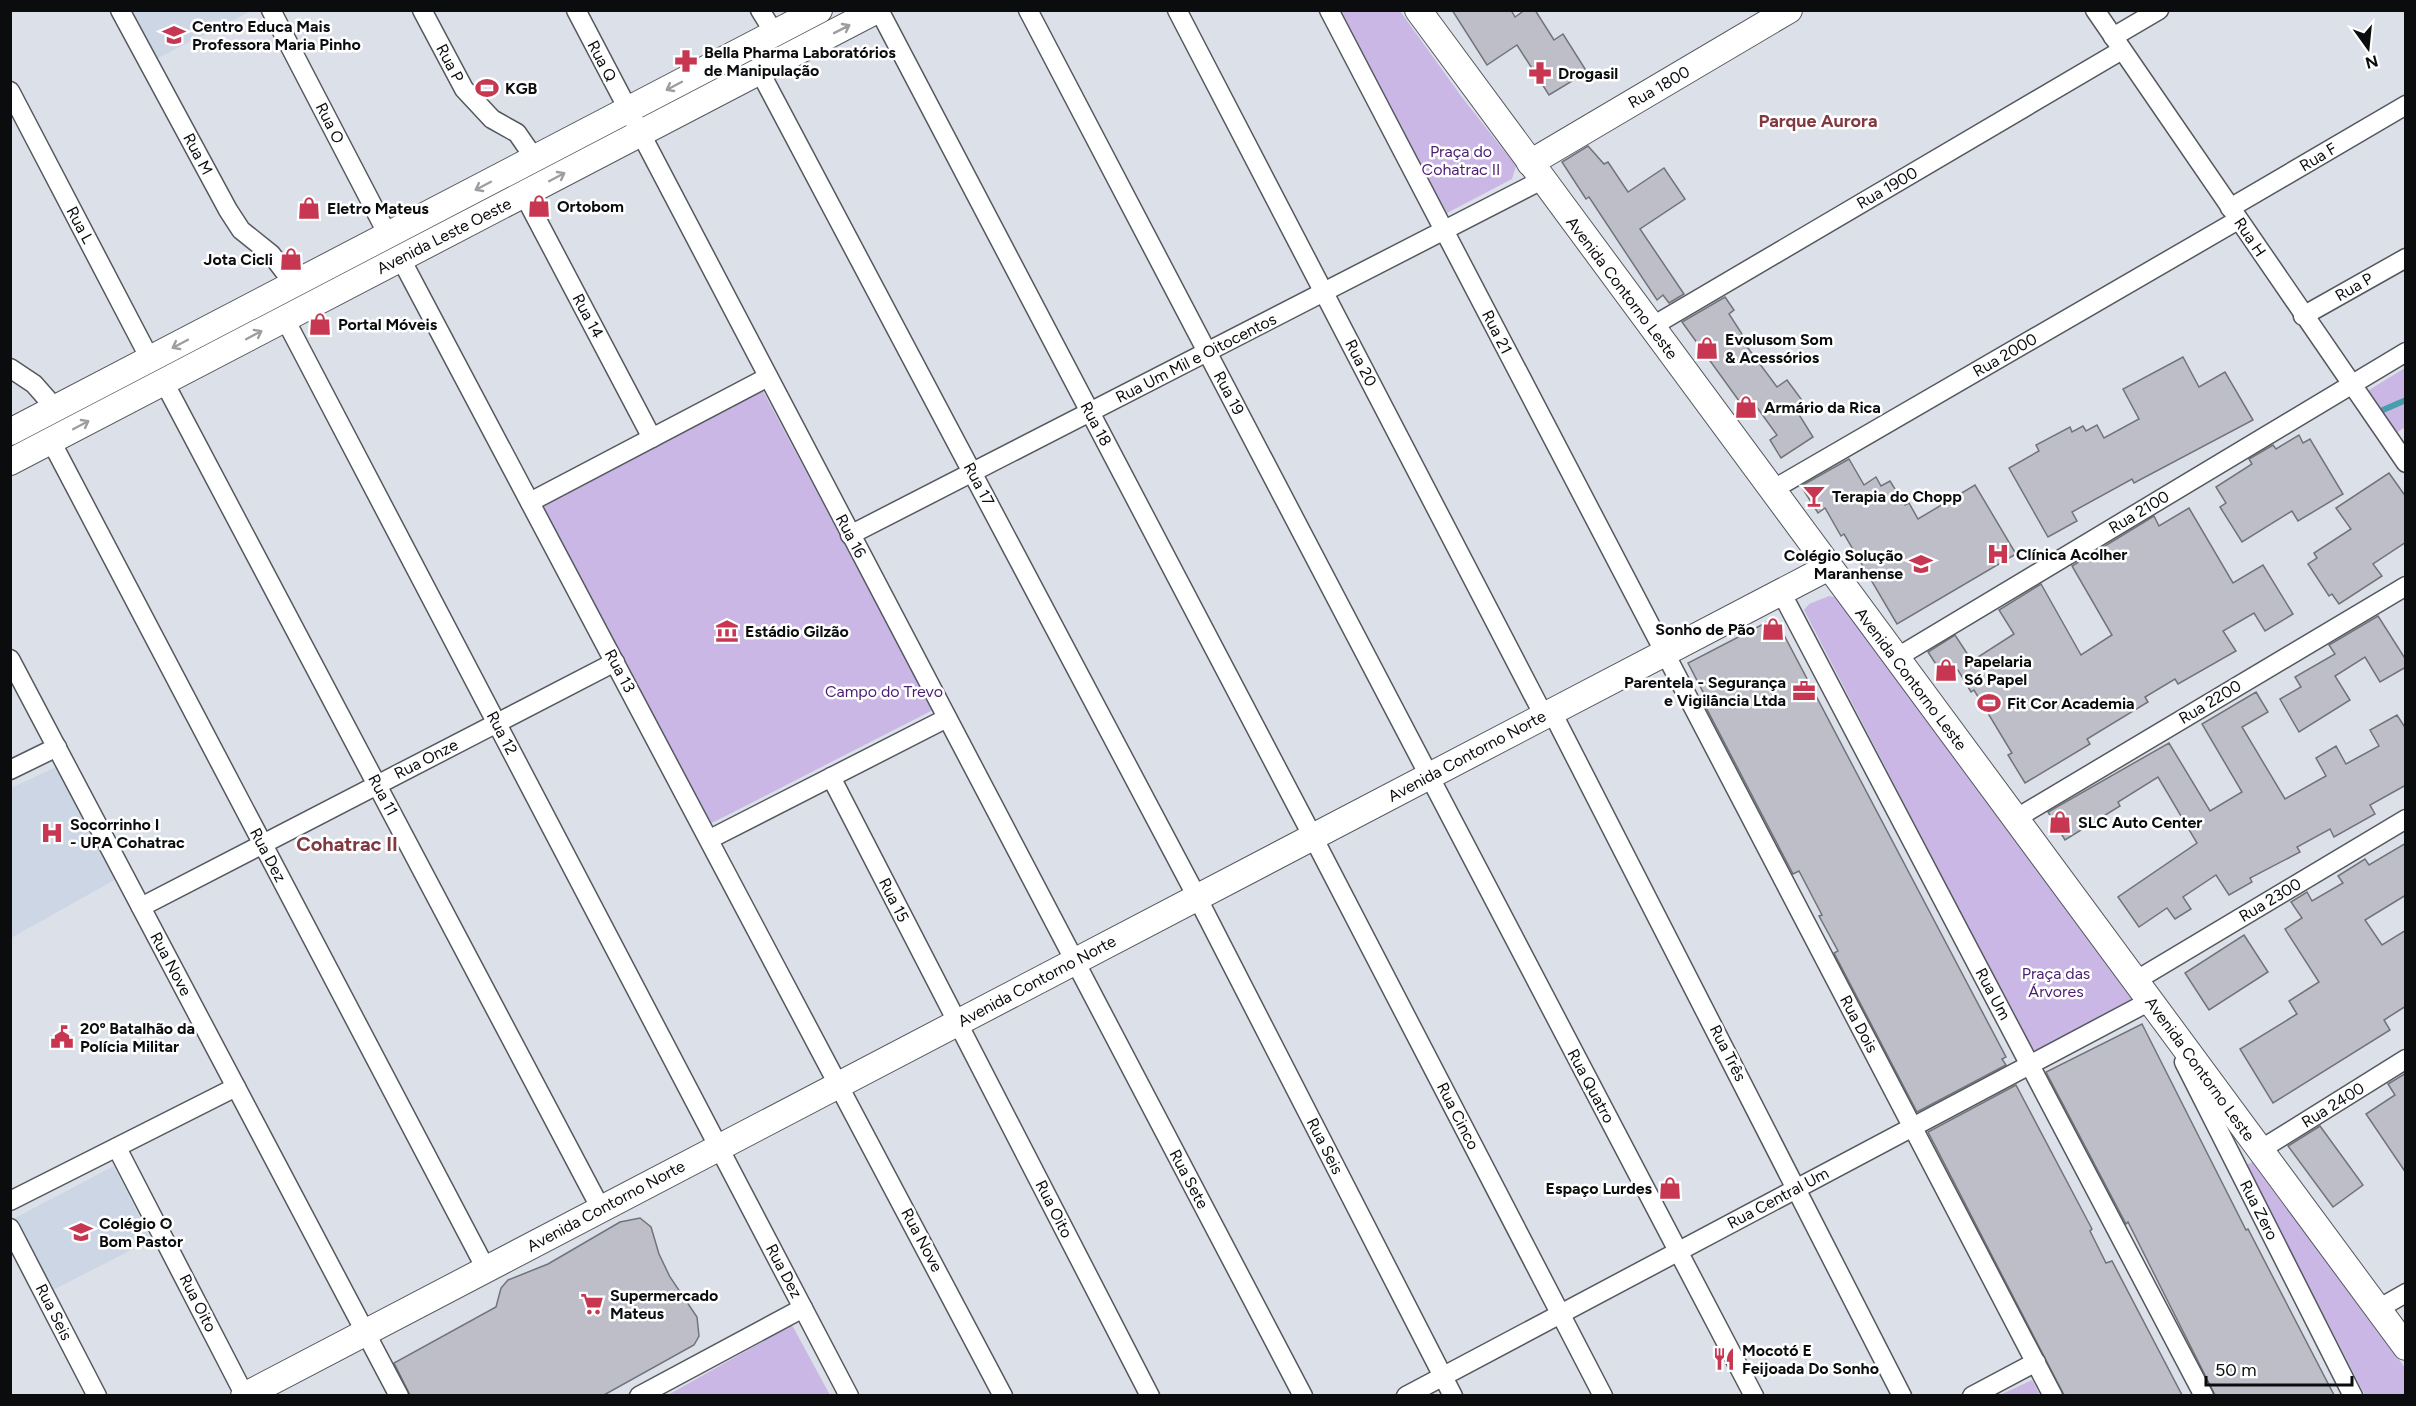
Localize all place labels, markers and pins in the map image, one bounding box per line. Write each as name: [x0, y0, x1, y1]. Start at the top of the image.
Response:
place label: Centro Educa Mais Professora Maria Pinho: [192, 17, 361, 54]
school or university icon: Centro Educa Mais Professora Maria Pinho: [161, 22, 187, 48]
place label: Bella Pharma Laboratórios de Manipulação: [704, 43, 896, 80]
pharmacy icon: Bella Pharma Laboratórios de Manipulação: [673, 48, 699, 74]
pharmacy icon: Drogasil: [1527, 60, 1553, 86]
place label: Drogasil: [1558, 64, 1618, 83]
sports icon: KGB: [474, 75, 500, 101]
place label: KGB: [505, 79, 538, 98]
shop icon: Ortobom: [526, 193, 552, 219]
shop icon: Eletro Mateus: [296, 195, 322, 221]
place label: Ortobom: [557, 197, 624, 216]
place label: Eletro Mateus: [327, 199, 429, 218]
shop icon: Jota Cicli: [278, 246, 304, 272]
place label: Jota Cicli: [204, 250, 273, 269]
shop icon: Portal Móveis: [307, 311, 333, 337]
place label: Portal Móveis: [338, 315, 438, 334]
place label: Evolusom Som & Acessórios: [1725, 330, 1833, 367]
shop icon: Evolusom Som & Acessórios: [1694, 335, 1720, 361]
shop icon: Armário da Rica: [1733, 394, 1759, 420]
place label: Armário da Rica: [1764, 398, 1881, 417]
bar icon: Terapia do Chopp: [1801, 483, 1827, 509]
place label: Terapia do Chopp: [1832, 487, 1962, 506]
hospital icon: Clínica Acolher: [1985, 541, 2011, 567]
place label: Clínica Acolher: [2016, 545, 2127, 564]
place label: Colégio Solução Maranhense: [1784, 546, 1903, 583]
school or university icon: Colégio Solução Maranhense: [1908, 551, 1934, 577]
shop icon: Sonho de Pão: [1760, 616, 1786, 642]
museum icon: Estádio Gilzão: [714, 618, 740, 644]
place label: Sonho de Pão: [1655, 620, 1755, 639]
place label: Estádio Gilzão: [745, 622, 849, 641]
place label: Papelaria Só Papel: [1964, 652, 2032, 689]
shop icon: Papelaria Só Papel: [1933, 657, 1959, 683]
place label: Parentela - Segurança e Vigilância Ltda: [1624, 673, 1786, 710]
office icon: Parentela - Segurança e Vigilância Ltda: [1791, 678, 1817, 704]
sports icon: Fit Cor Academia: [1976, 690, 2002, 716]
place label: Fit Cor Academia: [2007, 694, 2135, 713]
shop icon: SLC Auto Center: [2047, 809, 2073, 835]
place label: SLC Auto Center: [2078, 813, 2202, 832]
place label: Socorrinho I - UPA Cohatrac: [70, 815, 185, 852]
hospital icon: Socorrinho I - UPA Cohatrac: [39, 820, 65, 846]
place label: 20º Batalhão da Polícia Militar: [80, 1019, 195, 1056]
public building icon: 20º Batalhão da Polícia Militar: [49, 1024, 75, 1050]
shop icon: Espaço Lurdes: [1657, 1175, 1683, 1201]
place label: Espaço Lurdes: [1546, 1179, 1653, 1198]
place label: Colégio O Bom Pastor: [99, 1214, 183, 1251]
school or university icon: Colégio O Bom Pastor: [68, 1219, 94, 1245]
place label: Supermercado Mateus: [610, 1286, 718, 1323]
supermarket icon: Supermercado Mateus: [579, 1291, 605, 1317]
place label: Mocotó E Feijoada Do Sonho: [1742, 1341, 1879, 1378]
restaurant icon: Mocotó E Feijoada Do Sonho: [1711, 1346, 1737, 1372]

